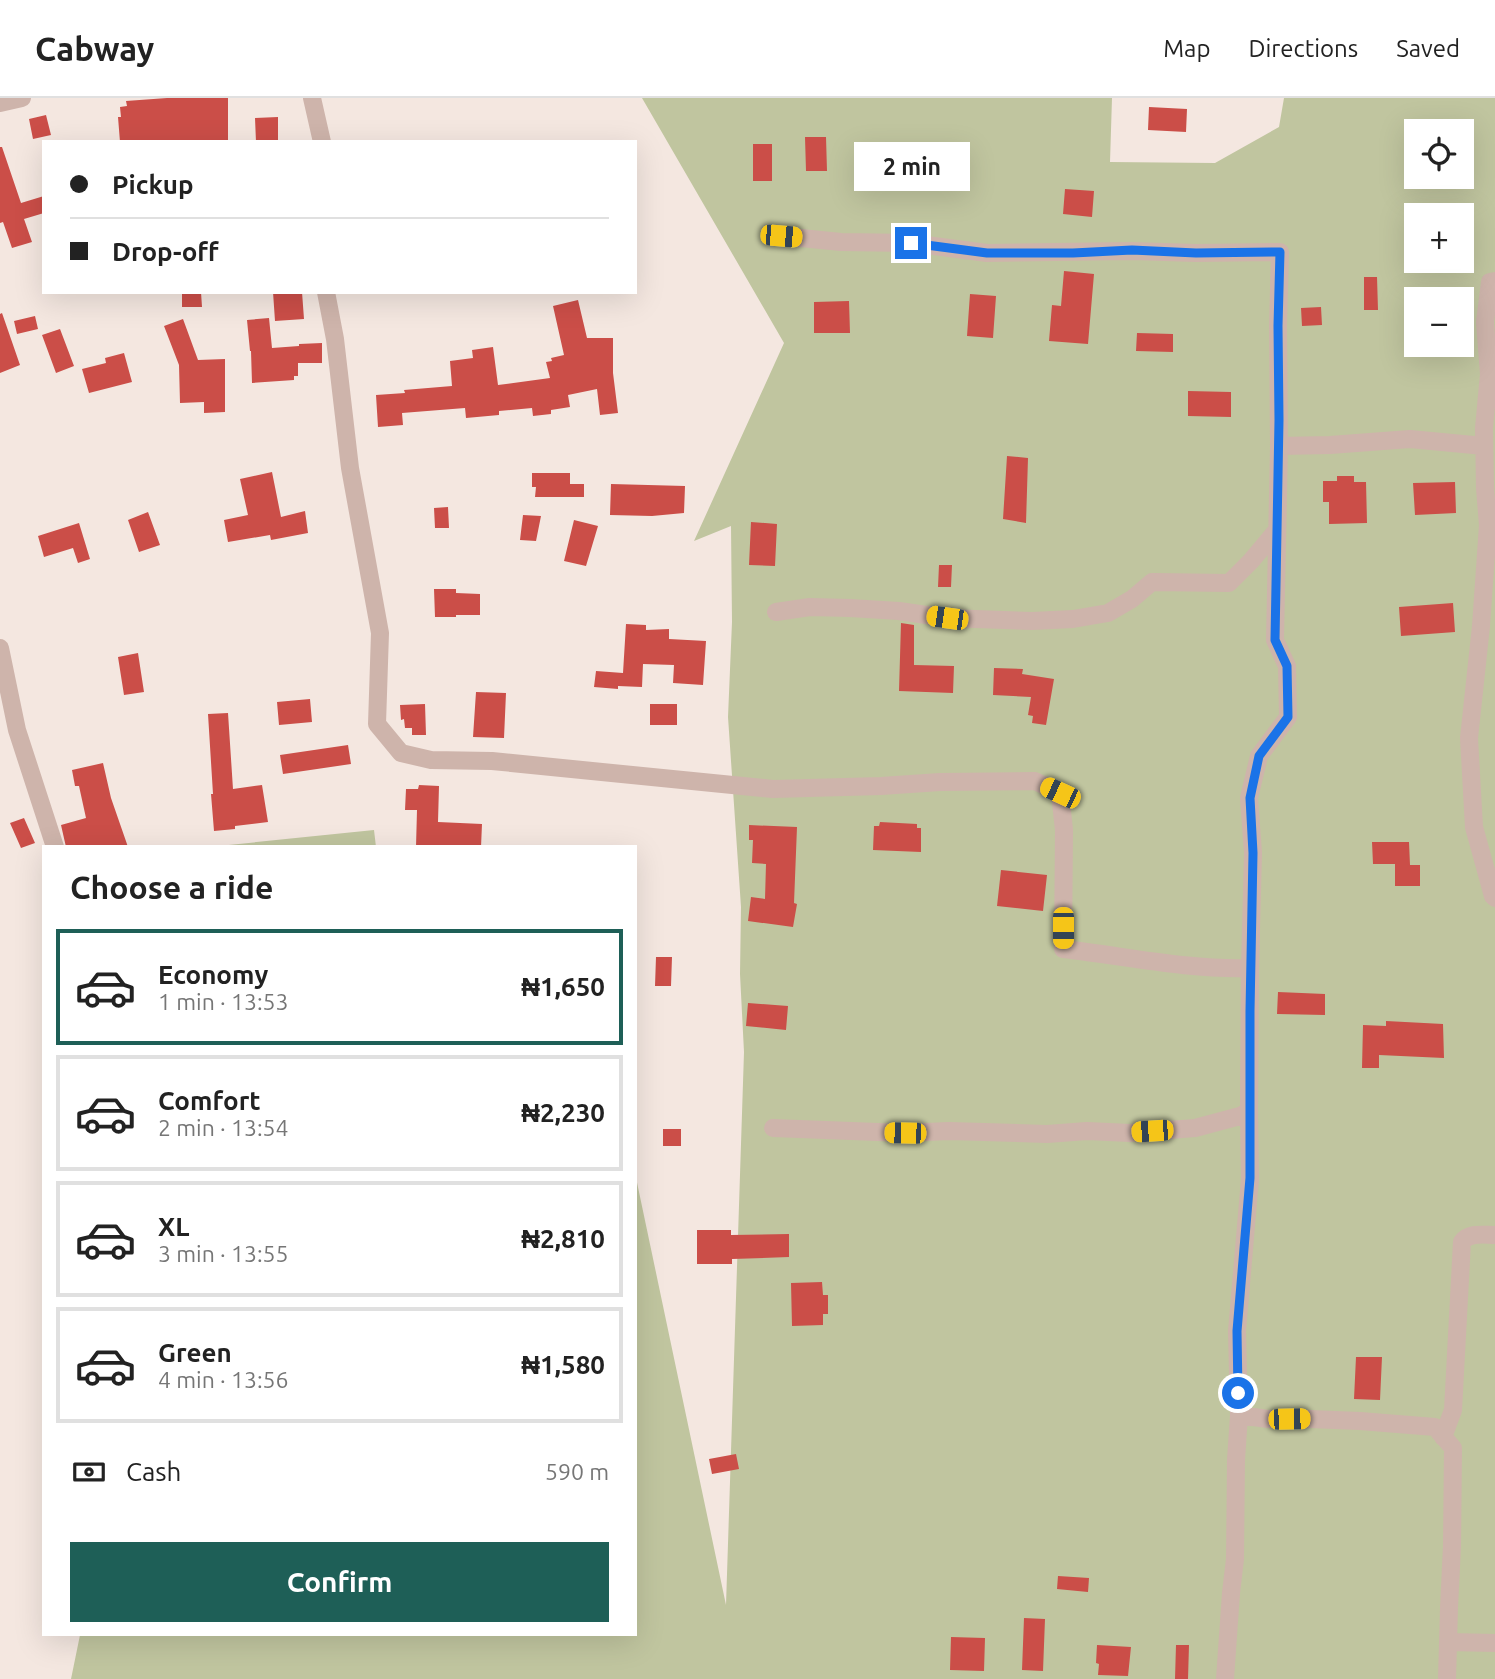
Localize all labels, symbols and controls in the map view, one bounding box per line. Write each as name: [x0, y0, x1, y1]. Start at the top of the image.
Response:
text: Cabway: [35, 30, 154, 67]
text: Map: [1163, 35, 1210, 62]
text: Directions: [1248, 35, 1358, 62]
text: Saved: [1396, 35, 1460, 62]
map controls: [1404, 119, 1474, 357]
button: locate: [1404, 119, 1474, 189]
callout: 2 min: [853, 142, 969, 190]
text: 2 min: [883, 154, 941, 179]
text: Pickup: [112, 170, 194, 199]
button: +: [1404, 203, 1474, 273]
car: [760, 224, 803, 248]
route end: [895, 227, 927, 259]
text: Drop-off: [112, 237, 219, 266]
button: −: [1404, 287, 1474, 357]
car: [925, 605, 970, 631]
car: [1037, 775, 1084, 811]
text: Choose a ride: [70, 869, 273, 905]
car: [1053, 907, 1074, 949]
icon: car: [74, 956, 137, 1019]
text: Economy: [158, 960, 268, 989]
text: ₦1,650: [521, 972, 605, 1001]
text: 1 min · 13:53: [158, 989, 289, 1014]
icon: car: [74, 1082, 137, 1145]
text: Comfort: [158, 1086, 261, 1115]
text: ₦2,230: [521, 1098, 605, 1127]
text: 2 min · 13:54: [158, 1115, 289, 1140]
car: [1131, 1119, 1174, 1143]
car: [884, 1122, 927, 1144]
icon: car: [74, 1208, 137, 1271]
text: XL: [158, 1212, 189, 1241]
text: ₦2,810: [521, 1224, 605, 1253]
text: 3 min · 13:55: [158, 1241, 289, 1266]
icon: car: [74, 1334, 137, 1397]
text: Green: [158, 1338, 232, 1367]
text: ₦1,580: [521, 1350, 605, 1379]
text: 4 min · 13:56: [158, 1367, 289, 1392]
route start: [1222, 1377, 1254, 1409]
car: [1268, 1408, 1311, 1430]
icon: cash: [70, 1453, 108, 1491]
text: Cash: [126, 1457, 181, 1486]
text: 590 m: [545, 1459, 609, 1484]
button: Confirm: [70, 1542, 609, 1622]

